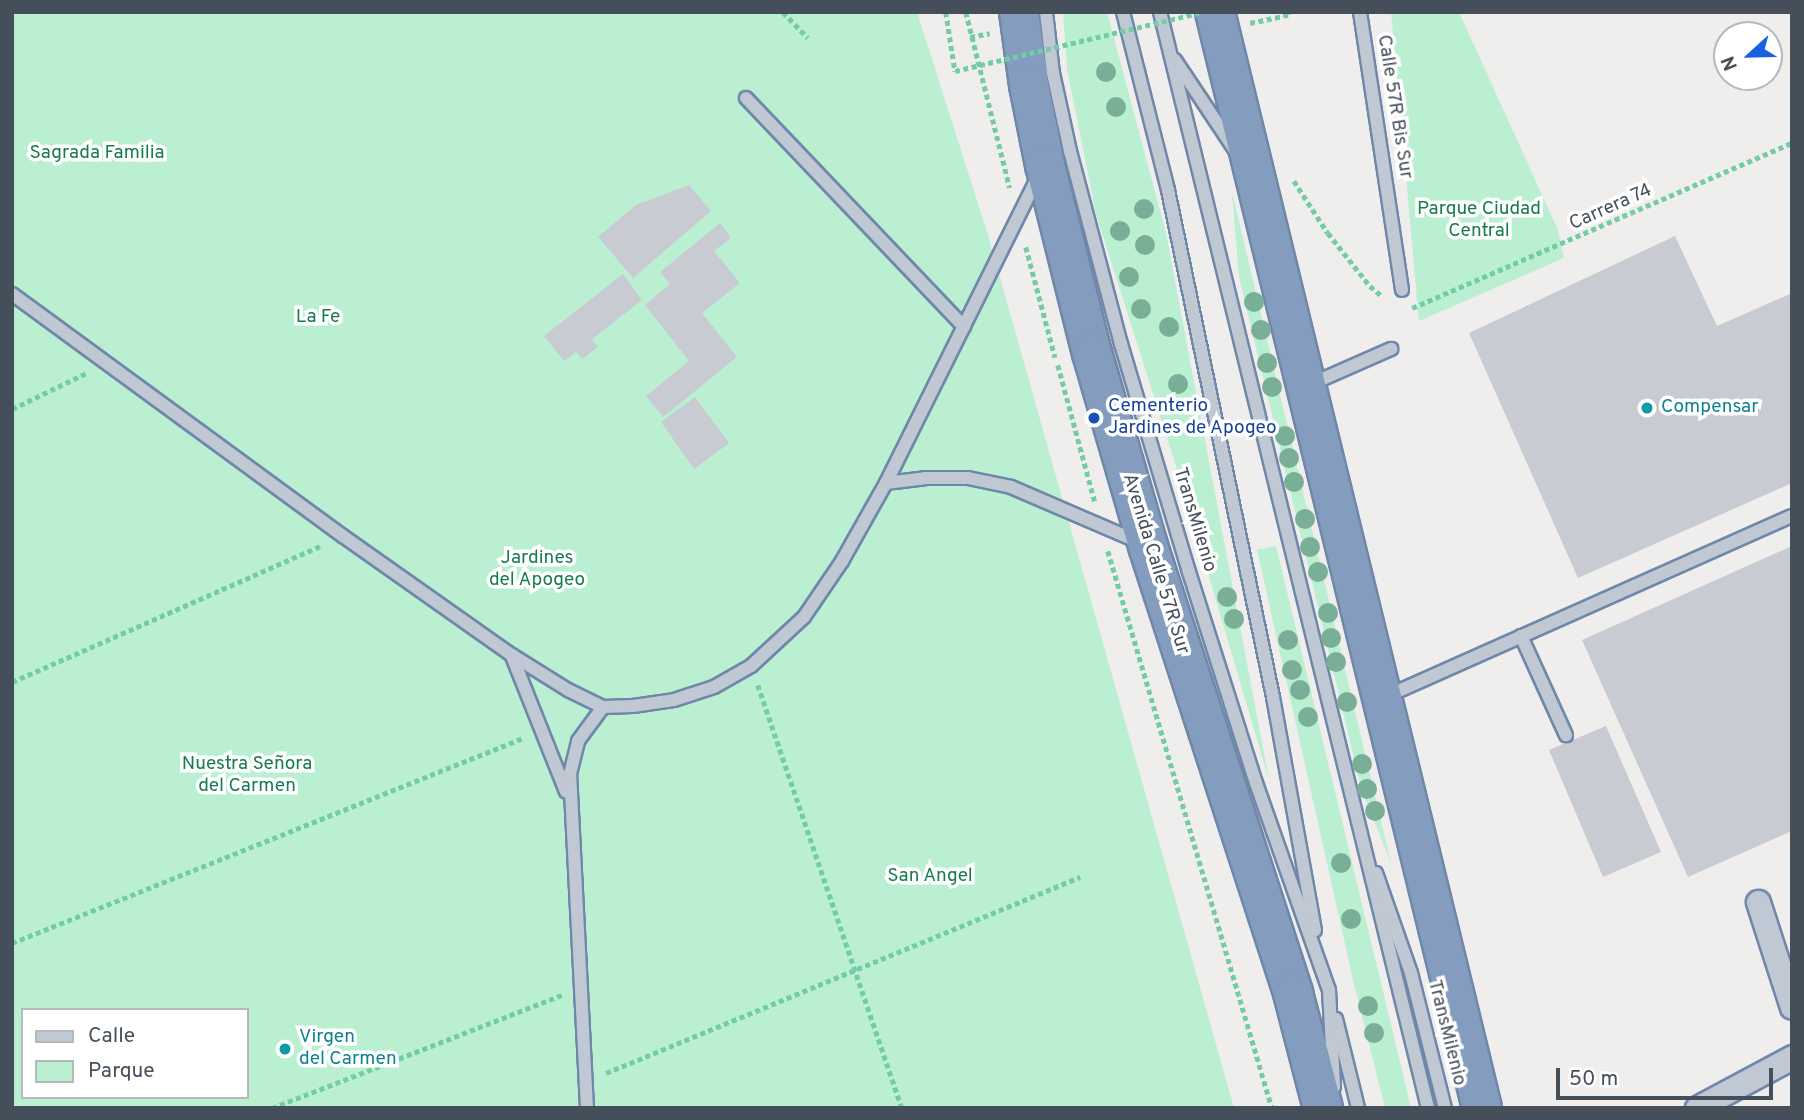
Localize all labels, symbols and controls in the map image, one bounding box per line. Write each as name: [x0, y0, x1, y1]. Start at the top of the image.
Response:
north arrow: [1713, 21, 1783, 91]
street label: Calle 57R Bis Sur: [1371, 33, 1417, 181]
text: N: [1717, 52, 1744, 74]
park label: Sagrada Familia: [29, 143, 165, 165]
street label: Carrera 74: [1566, 180, 1656, 236]
park label: Parque Ciudad Central: [1417, 199, 1541, 243]
park label: La Fe: [296, 307, 340, 329]
place label: Cementerio Jardines de Apogeo: [1108, 396, 1277, 440]
place label: Compensar: [1661, 397, 1759, 419]
marker: Compensar: [1639, 400, 1655, 416]
marker: Cementerio Jardines de Apogeo: [1086, 410, 1102, 426]
street label: TransMilenio: [1167, 465, 1221, 575]
street label: Avenida Calle 57R Sur: [1117, 471, 1193, 657]
park label: Jardines del Apogeo: [489, 548, 585, 592]
park label: Nuestra Señora del Carmen: [182, 754, 312, 798]
park label: San Angel: [887, 866, 973, 888]
street label: TransMilenio: [1422, 978, 1470, 1088]
legend: [21, 1008, 248, 1099]
text: Calle: [88, 1023, 135, 1050]
place label: Virgen del Carmen: [299, 1027, 397, 1071]
marker: Virgen del Carmen: [277, 1041, 293, 1057]
scale bar: [1559, 1054, 1776, 1098]
text: Parque: [88, 1058, 155, 1085]
text: 50 m: [1569, 1066, 1618, 1093]

